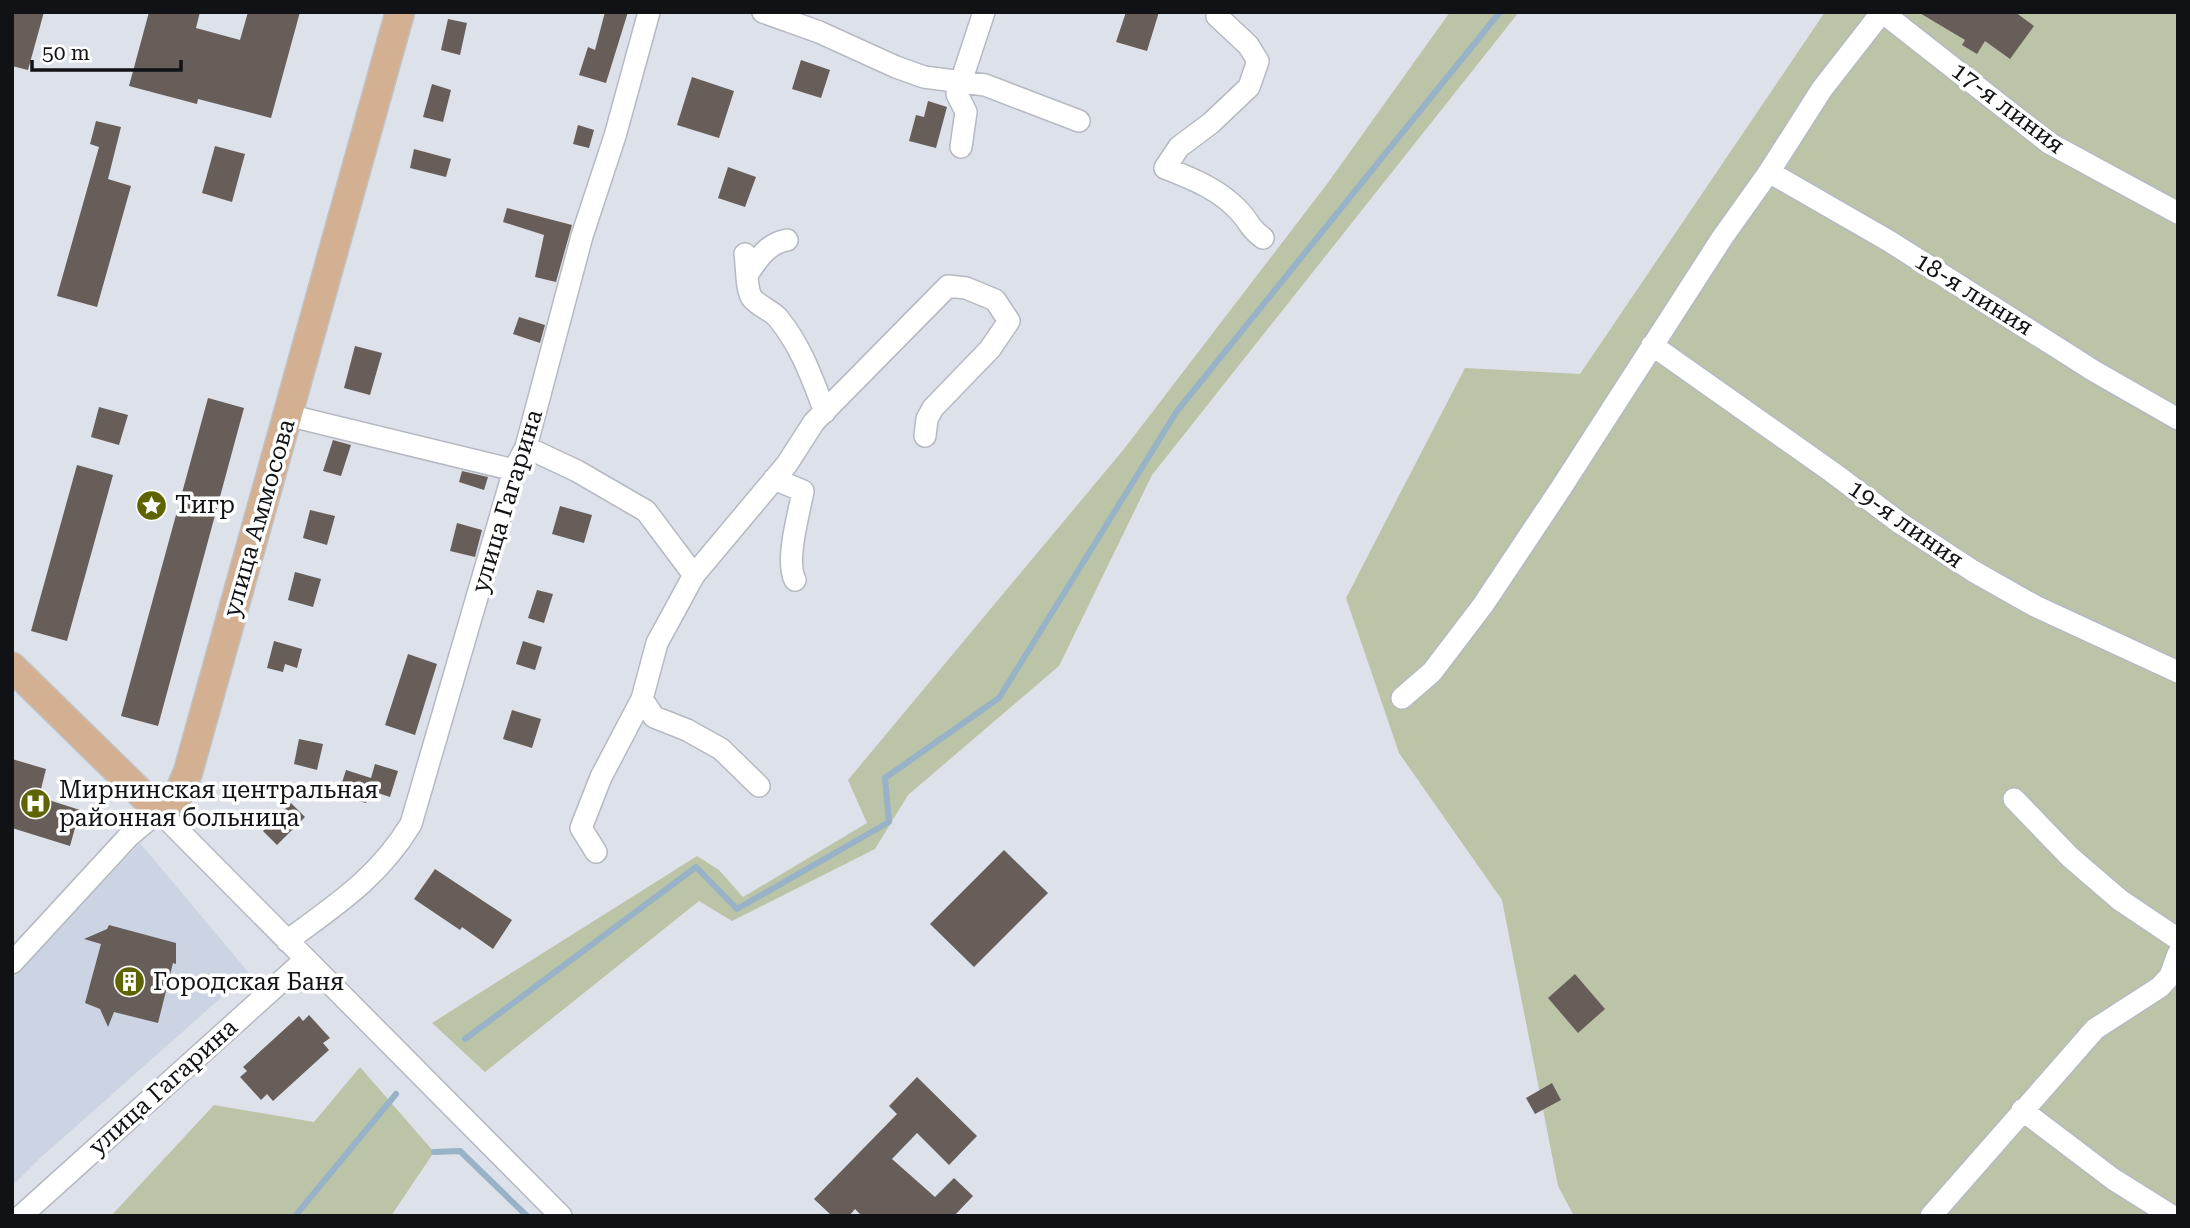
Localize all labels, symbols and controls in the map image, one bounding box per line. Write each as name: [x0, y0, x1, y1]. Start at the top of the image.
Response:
scale bar: [32, 28, 180, 72]
text: 50 m: [42, 41, 90, 65]
street label: 17-я линия: [1946, 56, 2070, 160]
street label: 18-я линия: [1910, 247, 2038, 341]
street label: улица Гагарина: [466, 406, 548, 596]
street label: улица Аммосова: [217, 416, 301, 620]
street label: 19-я линия: [1843, 474, 1969, 574]
place icon: Тигр: [135, 488, 169, 522]
place label: Тигр: [175, 491, 235, 519]
place label: Мирнинская центральная районная больница: [59, 776, 379, 832]
hospital icon: Мирнинская центральная районная больница: [19, 787, 53, 821]
building icon: Городская Баня: [113, 965, 147, 999]
place label: Городская Баня: [153, 968, 344, 996]
street label: улица Гагарина: [83, 1013, 243, 1161]

